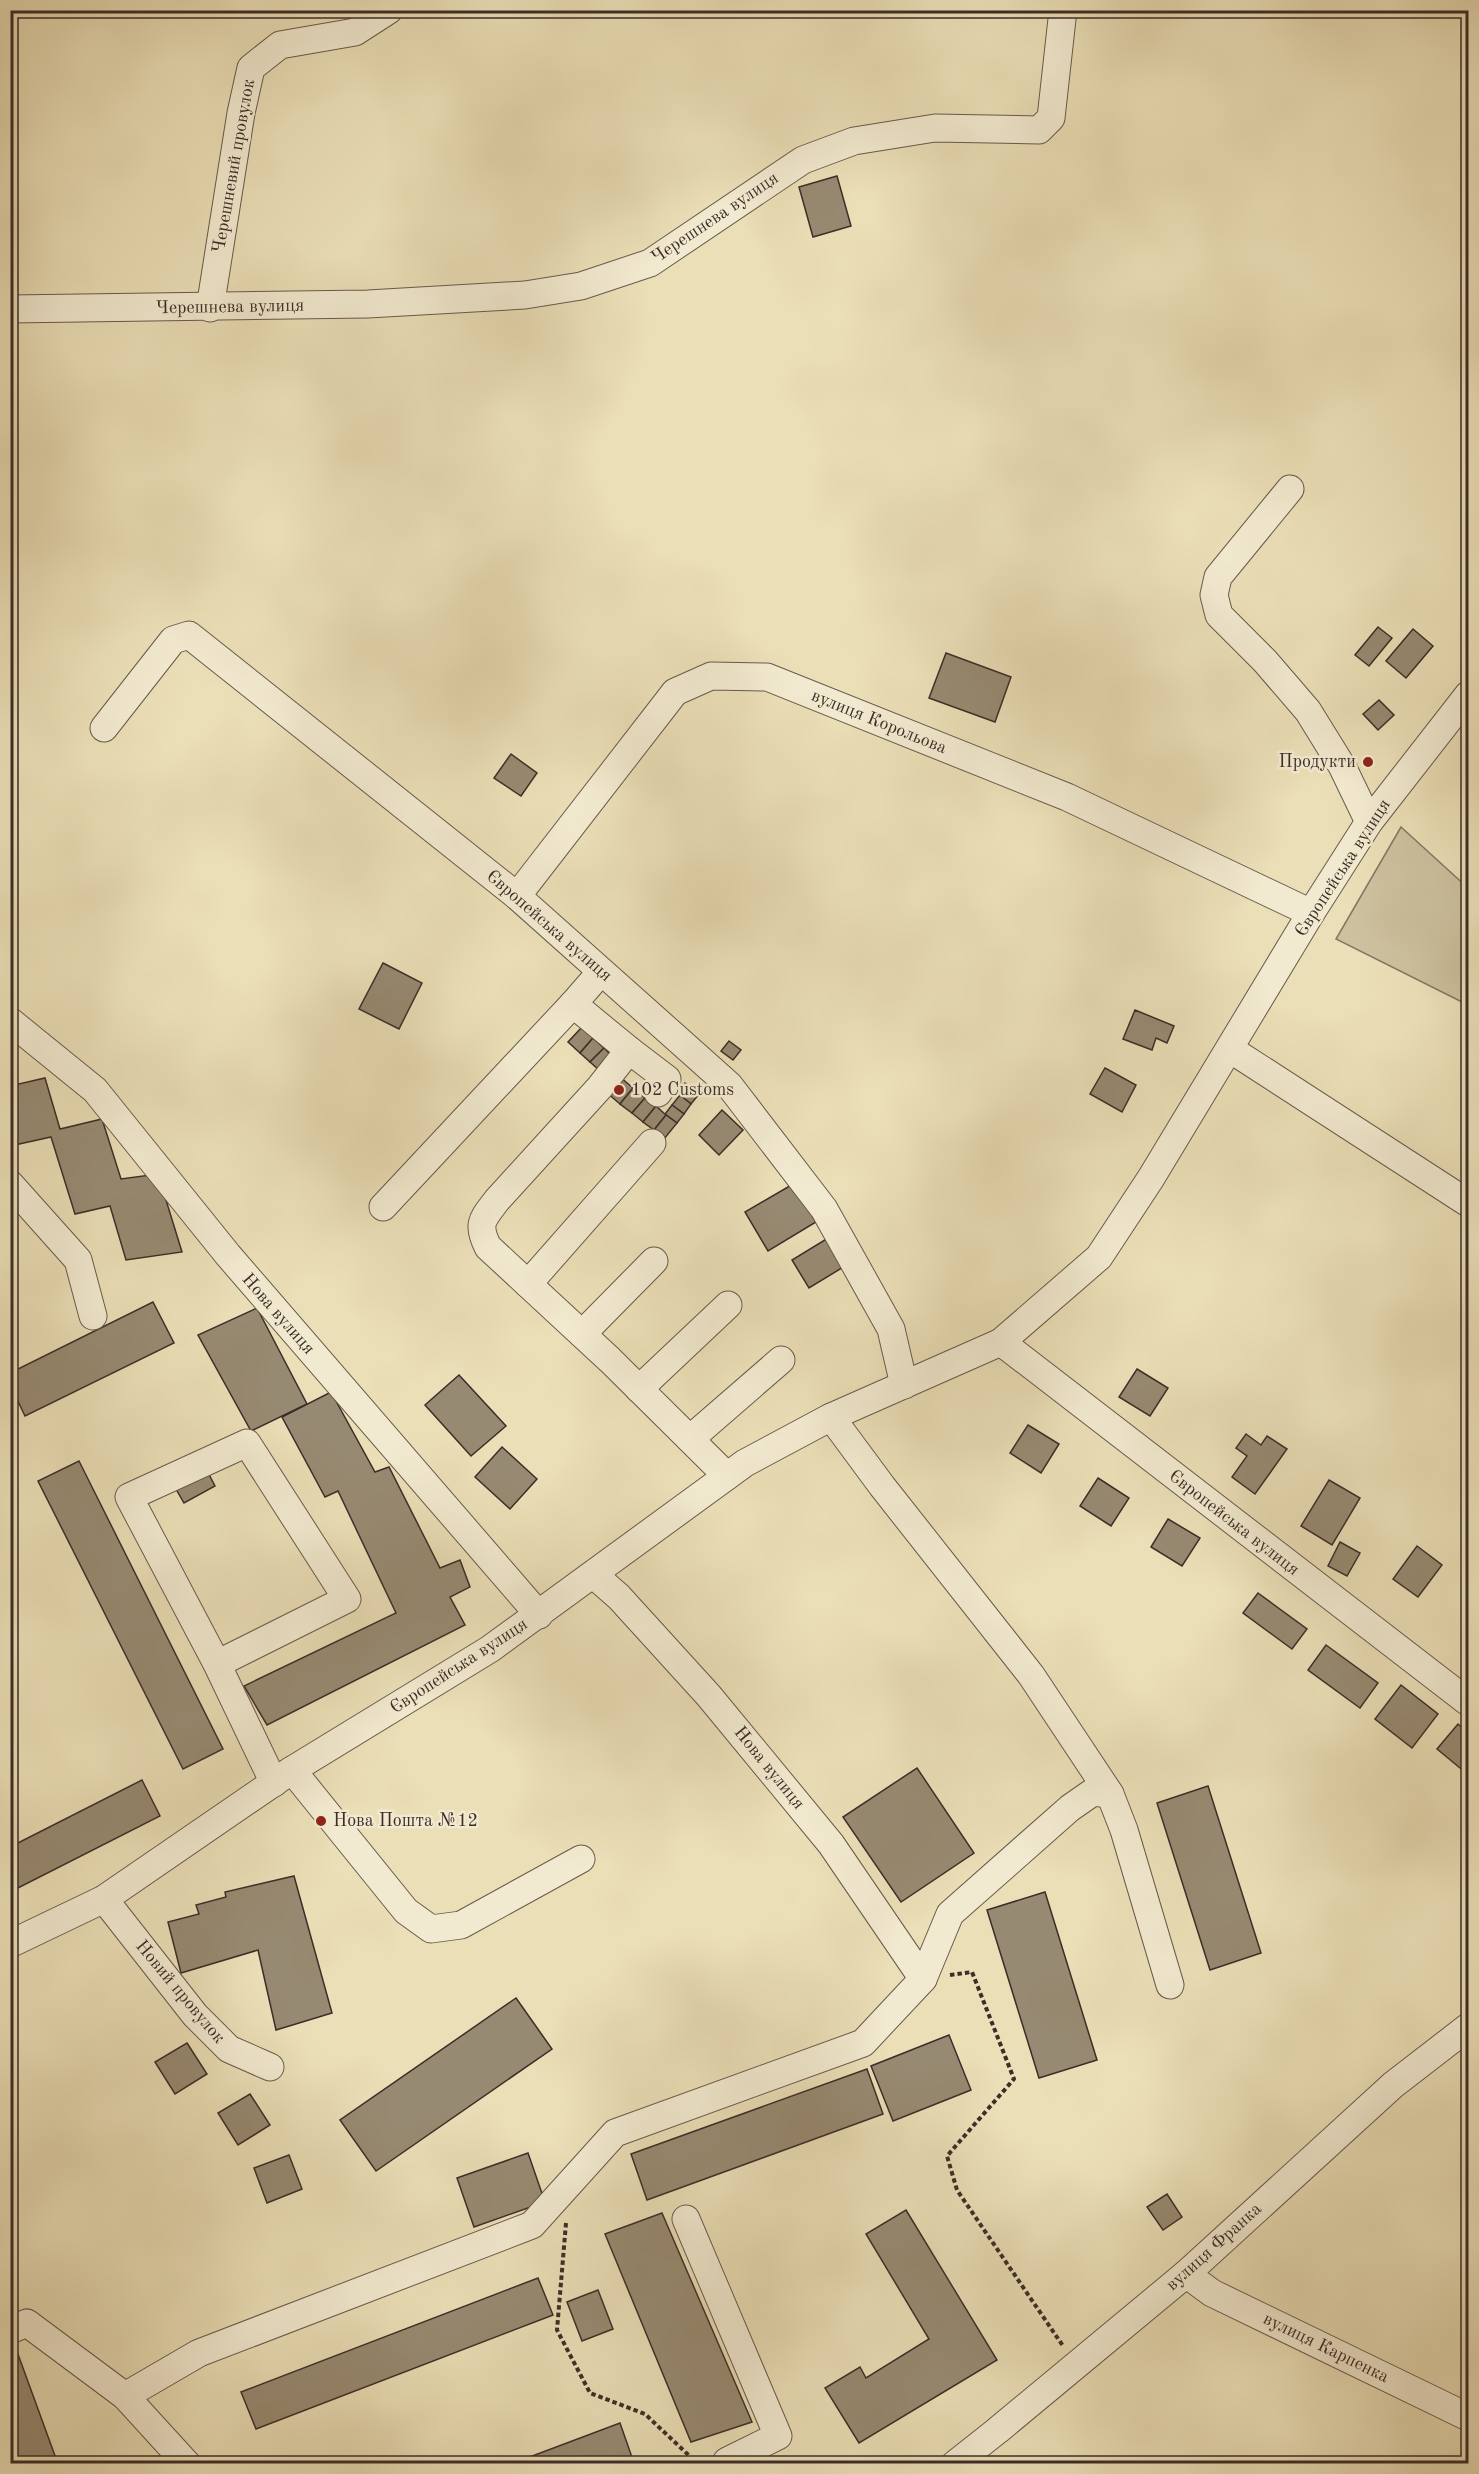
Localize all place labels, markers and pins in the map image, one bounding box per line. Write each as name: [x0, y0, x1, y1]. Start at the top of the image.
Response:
place label: Продукти: [1278, 753, 1356, 771]
marker: Продукти: [1361, 755, 1375, 769]
place label: 102 Customs: [631, 1081, 734, 1099]
marker: 102 Customs: [612, 1083, 626, 1097]
place label: Нова Пошта №12: [333, 1812, 478, 1830]
marker: Нова Пошта №12: [314, 1814, 328, 1828]

